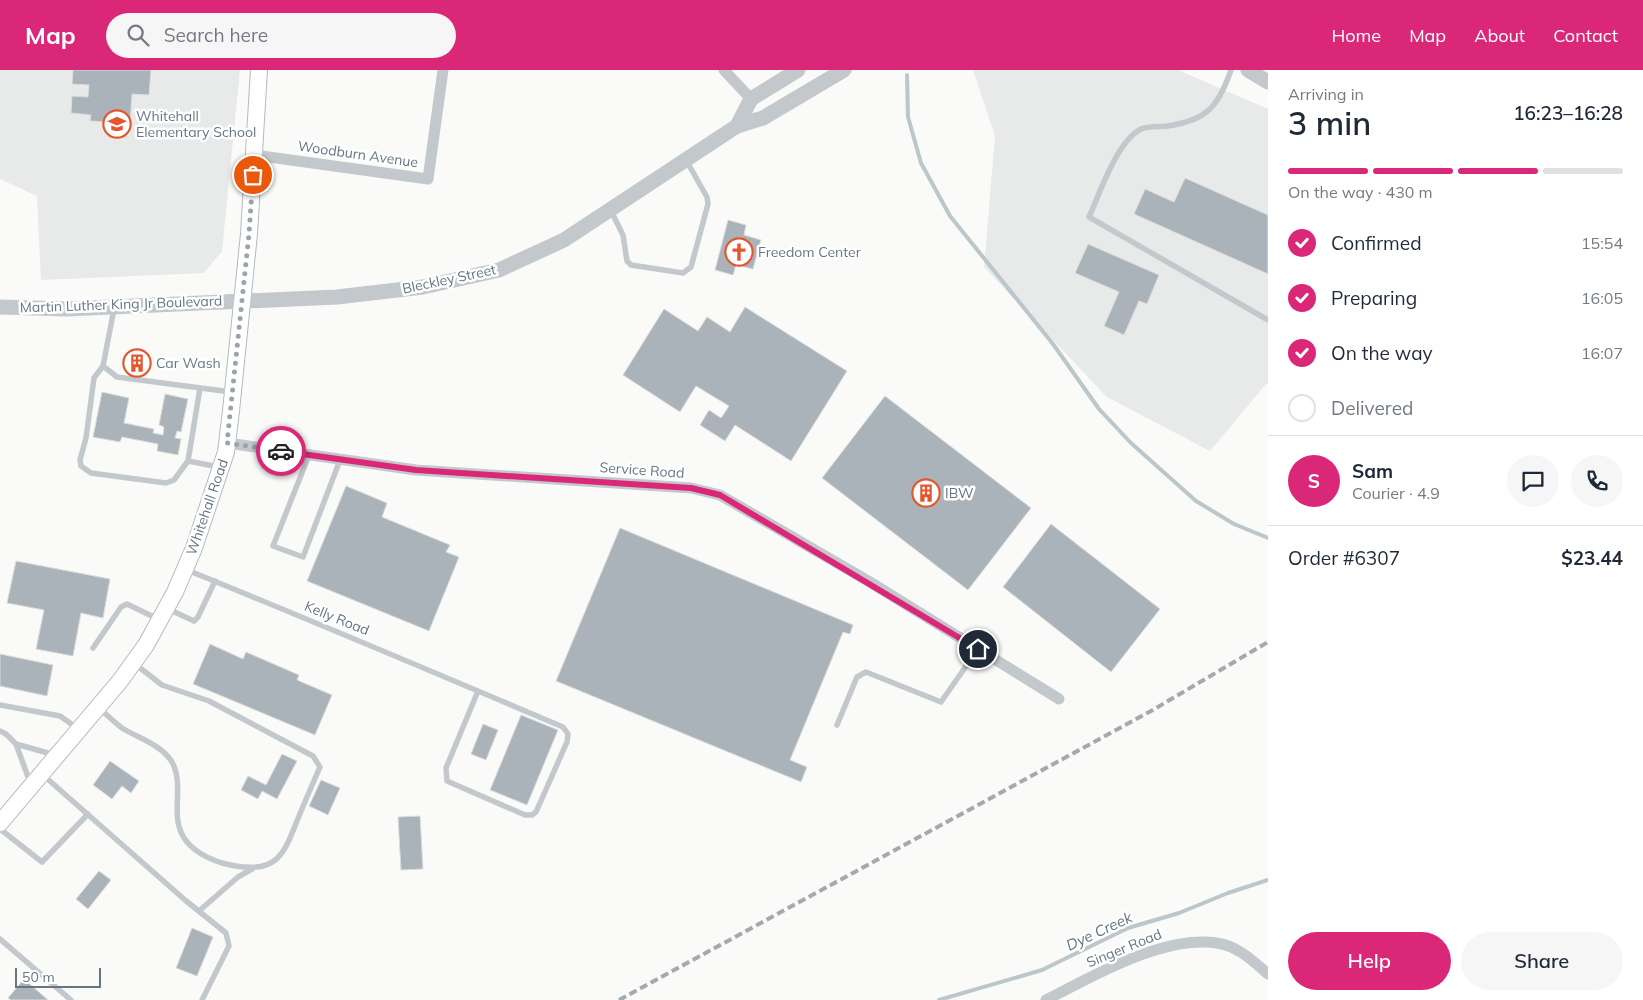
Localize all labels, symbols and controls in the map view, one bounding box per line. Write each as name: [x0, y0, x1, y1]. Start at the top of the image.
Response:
search box: [106, 13, 456, 58]
text: Map: [25, 20, 76, 50]
icon: search: [124, 21, 152, 49]
text: Search here: [164, 23, 268, 47]
text: Home: [1331, 24, 1381, 47]
text: Map: [1409, 24, 1446, 47]
text: About: [1474, 24, 1525, 47]
text: Contact: [1553, 24, 1618, 47]
text: Arriving in: [1288, 84, 1364, 104]
text: 16:23–16:28: [1513, 101, 1623, 125]
text: 3 min: [1288, 103, 1371, 143]
place label: Whitehall Elementary School: [136, 107, 256, 141]
school or university icon: Whitehall Elementary School: [102, 109, 132, 139]
street label: Woodburn Avenue: [297, 137, 419, 171]
pin: [232, 154, 274, 196]
icon: bag: [239, 161, 267, 189]
text: On the way · 430 m: [1288, 182, 1433, 202]
icon: check: [1288, 229, 1316, 257]
text: Confirmed: [1331, 231, 1422, 255]
text: 15:54: [1581, 233, 1623, 253]
church icon: Freedom Center: [724, 237, 754, 267]
place label: Freedom Center: [758, 243, 862, 261]
street label: Bleckley Street: [401, 260, 498, 298]
icon: check: [1288, 284, 1316, 312]
text: Preparing: [1331, 286, 1417, 310]
text: 16:05: [1581, 288, 1623, 308]
street label: Martin Luther King Jr Boulevard: [20, 291, 222, 317]
icon: check: [1288, 339, 1316, 367]
text: On the way: [1331, 341, 1433, 365]
text: 16:07: [1581, 343, 1623, 363]
building icon: Car Wash: [122, 348, 152, 378]
place label: Car Wash: [156, 354, 221, 372]
text: Delivered: [1331, 396, 1413, 420]
courier: [256, 426, 306, 476]
icon: car: [267, 437, 295, 465]
button: chat: [1507, 455, 1559, 507]
button: phone: [1571, 455, 1623, 507]
street label: Whitehall Road: [182, 456, 232, 558]
street label: Service Road: [599, 458, 685, 482]
text: Sam: [1352, 459, 1393, 483]
text: S: [1308, 469, 1320, 493]
building icon: IBW: [911, 478, 941, 508]
text: Courier · 4.9: [1352, 483, 1440, 503]
place label: IBW: [945, 484, 974, 502]
text: Order #6307: [1288, 546, 1400, 570]
text: $23.44: [1561, 546, 1623, 570]
street label: Kelly Road: [302, 597, 372, 639]
pin: [957, 628, 999, 670]
icon: home: [964, 635, 992, 663]
water label: Dye Creek: [1063, 907, 1136, 955]
street label: Singer Road: [1084, 925, 1164, 971]
button: Help: [1288, 932, 1451, 990]
button: Share: [1461, 932, 1623, 990]
scale bar: [15, 965, 101, 988]
text: 50 m: [22, 968, 55, 986]

